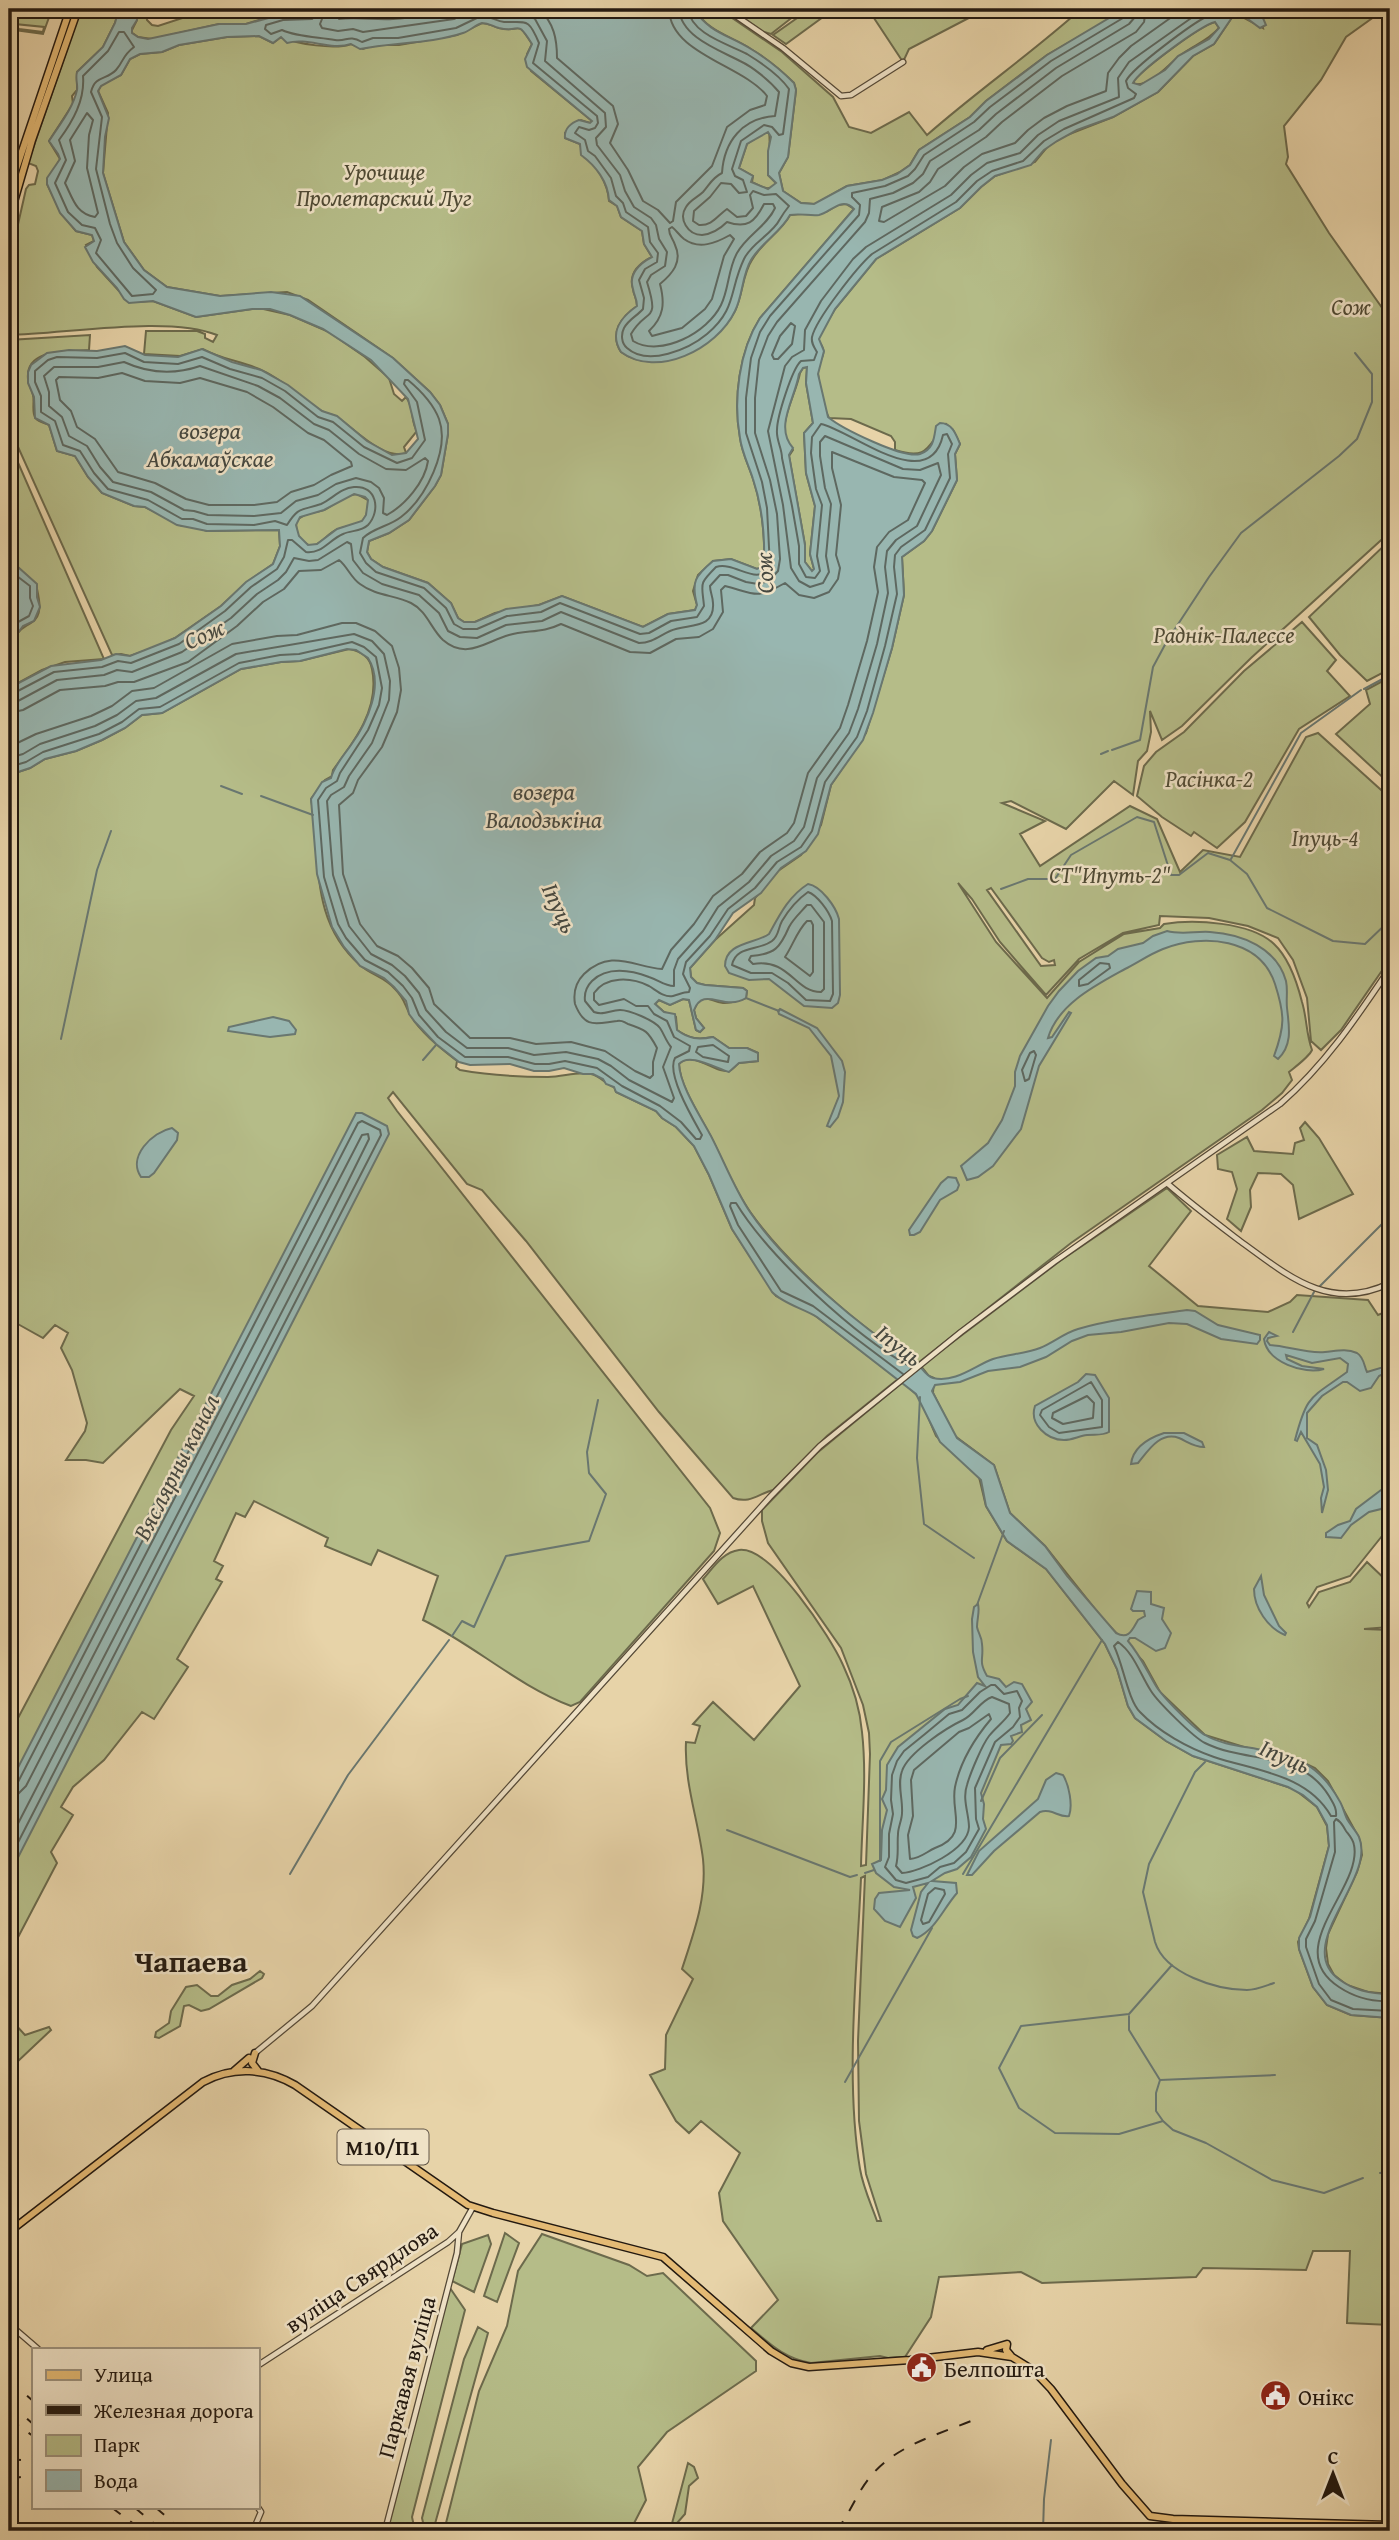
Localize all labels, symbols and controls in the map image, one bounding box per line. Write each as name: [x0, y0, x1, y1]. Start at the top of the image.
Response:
park label: Урочище Пролетарский Луг: [296, 155, 472, 214]
park label: Сож: [1331, 290, 1372, 323]
water label: возера Абкамаўскае: [146, 413, 274, 476]
water label: Сож: [745, 552, 783, 594]
water label: Сож: [178, 610, 230, 658]
park label: Раднік-Палессе: [1153, 618, 1294, 651]
park label: Расінка-2: [1164, 762, 1253, 795]
water label: возера Валодзькіна: [485, 774, 602, 837]
park label: Іпуць-4: [1292, 821, 1358, 854]
park label: СТ"Ипуть-2": [1049, 858, 1171, 891]
water label: Іпуць: [533, 877, 587, 939]
water label: Іпуць: [868, 1315, 930, 1375]
water label: Вяслярны канал: [124, 1387, 228, 1547]
water label: Іпуць: [1254, 1730, 1316, 1782]
district label: Чапаева: [134, 1939, 248, 1983]
road number: М10/П1: [338, 2130, 428, 2164]
street label: вуліца Свярдлова: [278, 2214, 444, 2340]
street label: Паркавая вуліца: [369, 2292, 443, 2462]
legend: [32, 2348, 259, 2508]
public building icon: Белпошта: [904, 2351, 938, 2385]
place label: Белпошта: [944, 2352, 1045, 2385]
text: Улица: [94, 2359, 153, 2390]
public building icon: Онікс: [1258, 2379, 1292, 2413]
place label: Онікс: [1298, 2380, 1354, 2413]
text: Железная дорога: [93, 2395, 254, 2426]
text: Парк: [94, 2429, 140, 2460]
north arrow: [1298, 2438, 1368, 2508]
text: С: [1328, 2443, 1339, 2471]
text: Вода: [94, 2465, 138, 2496]

